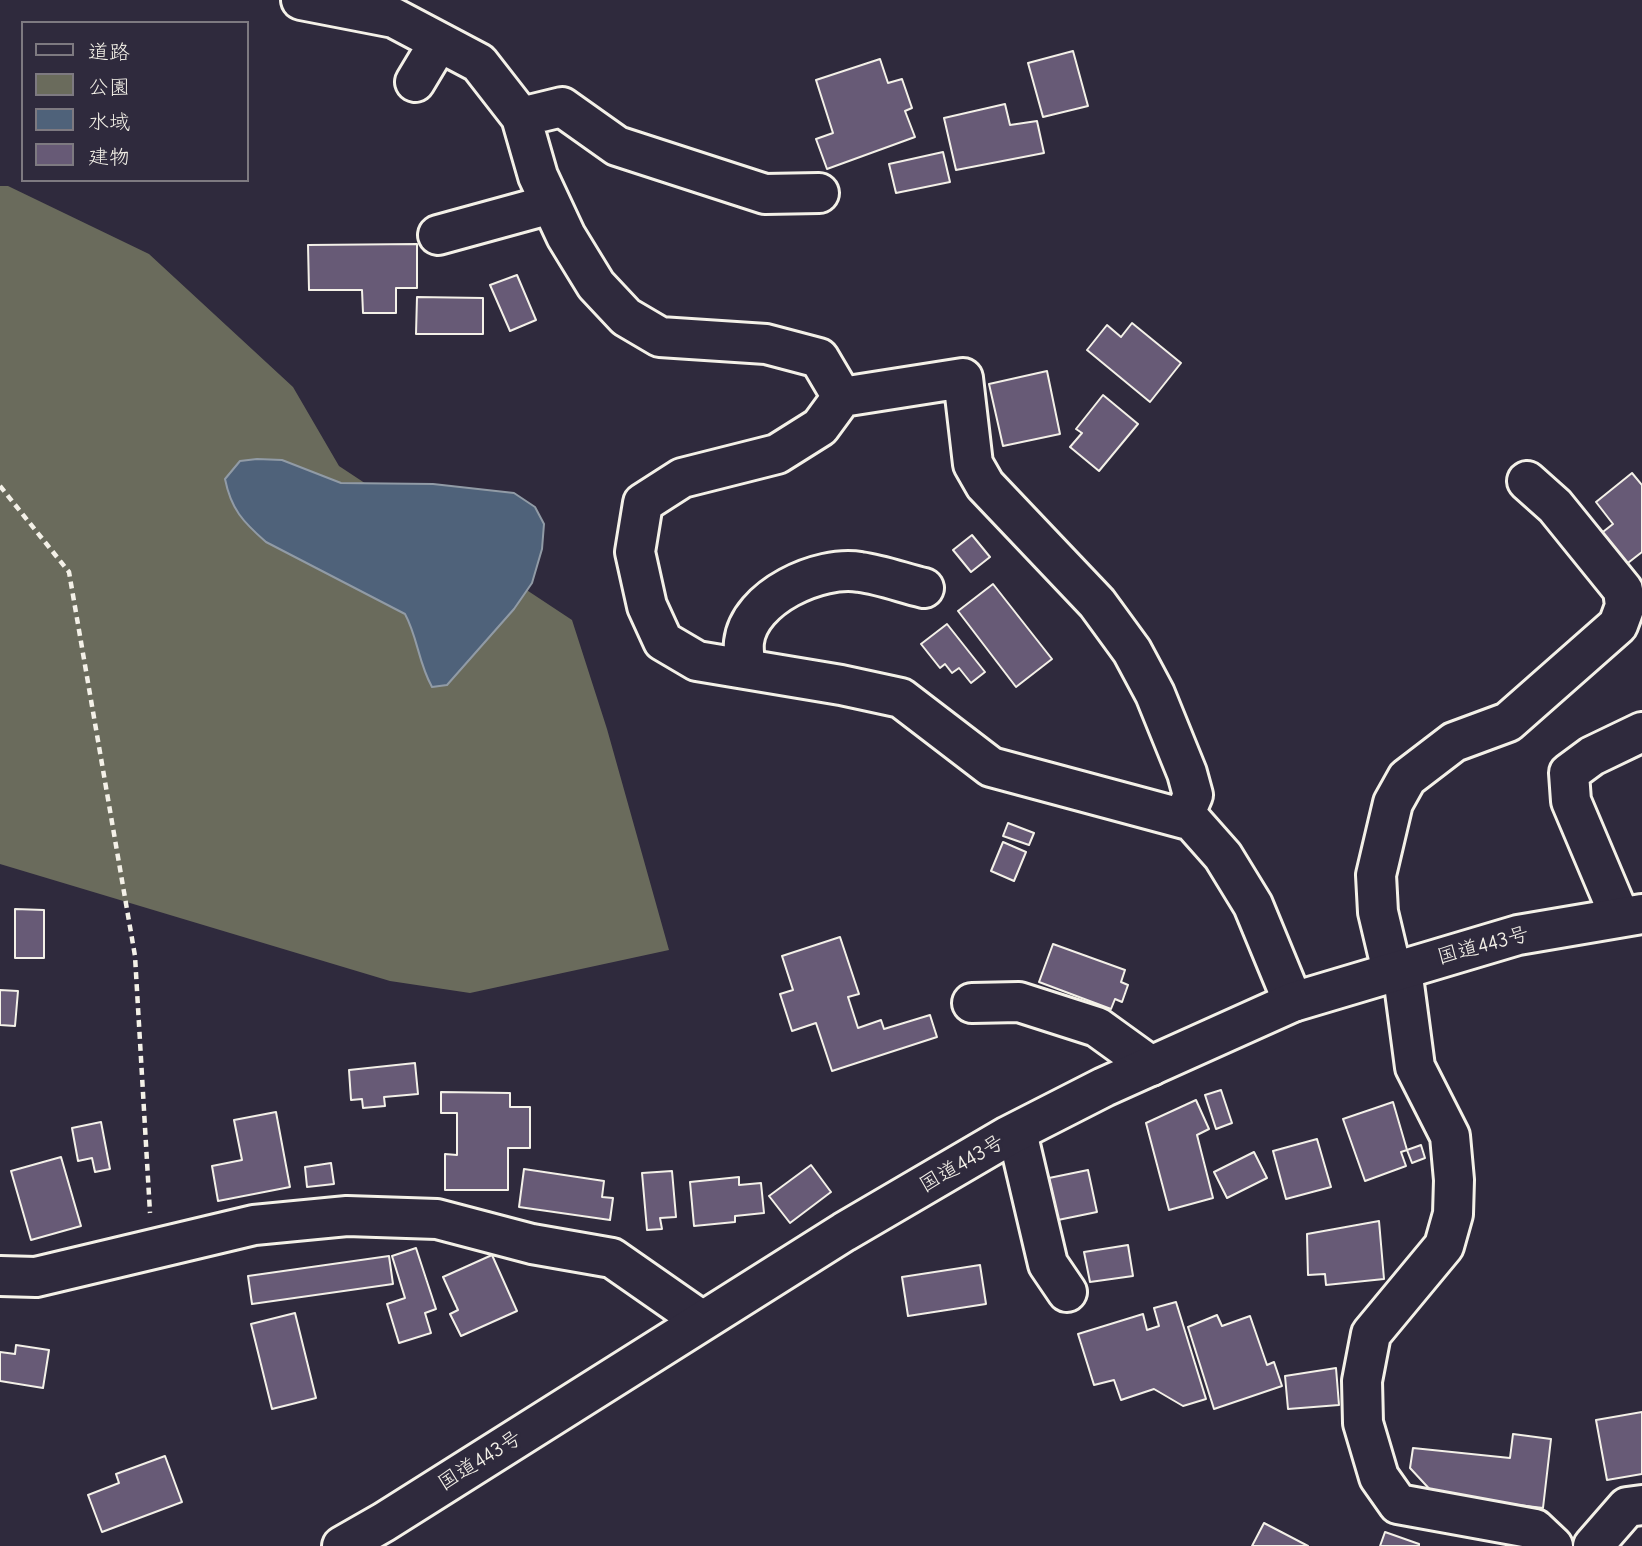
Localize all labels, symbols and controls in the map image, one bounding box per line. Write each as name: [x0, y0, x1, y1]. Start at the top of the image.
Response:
legend: [21, 21, 248, 182]
text: 道路: [88, 40, 130, 64]
text: 公園: [88, 75, 130, 99]
text: 水域: [88, 110, 130, 134]
text: 建物: [88, 145, 130, 169]
street label: 国道443号: [1434, 922, 1532, 970]
street label: 国道443号: [915, 1130, 1009, 1198]
street label: 国道443号: [433, 1425, 527, 1497]

